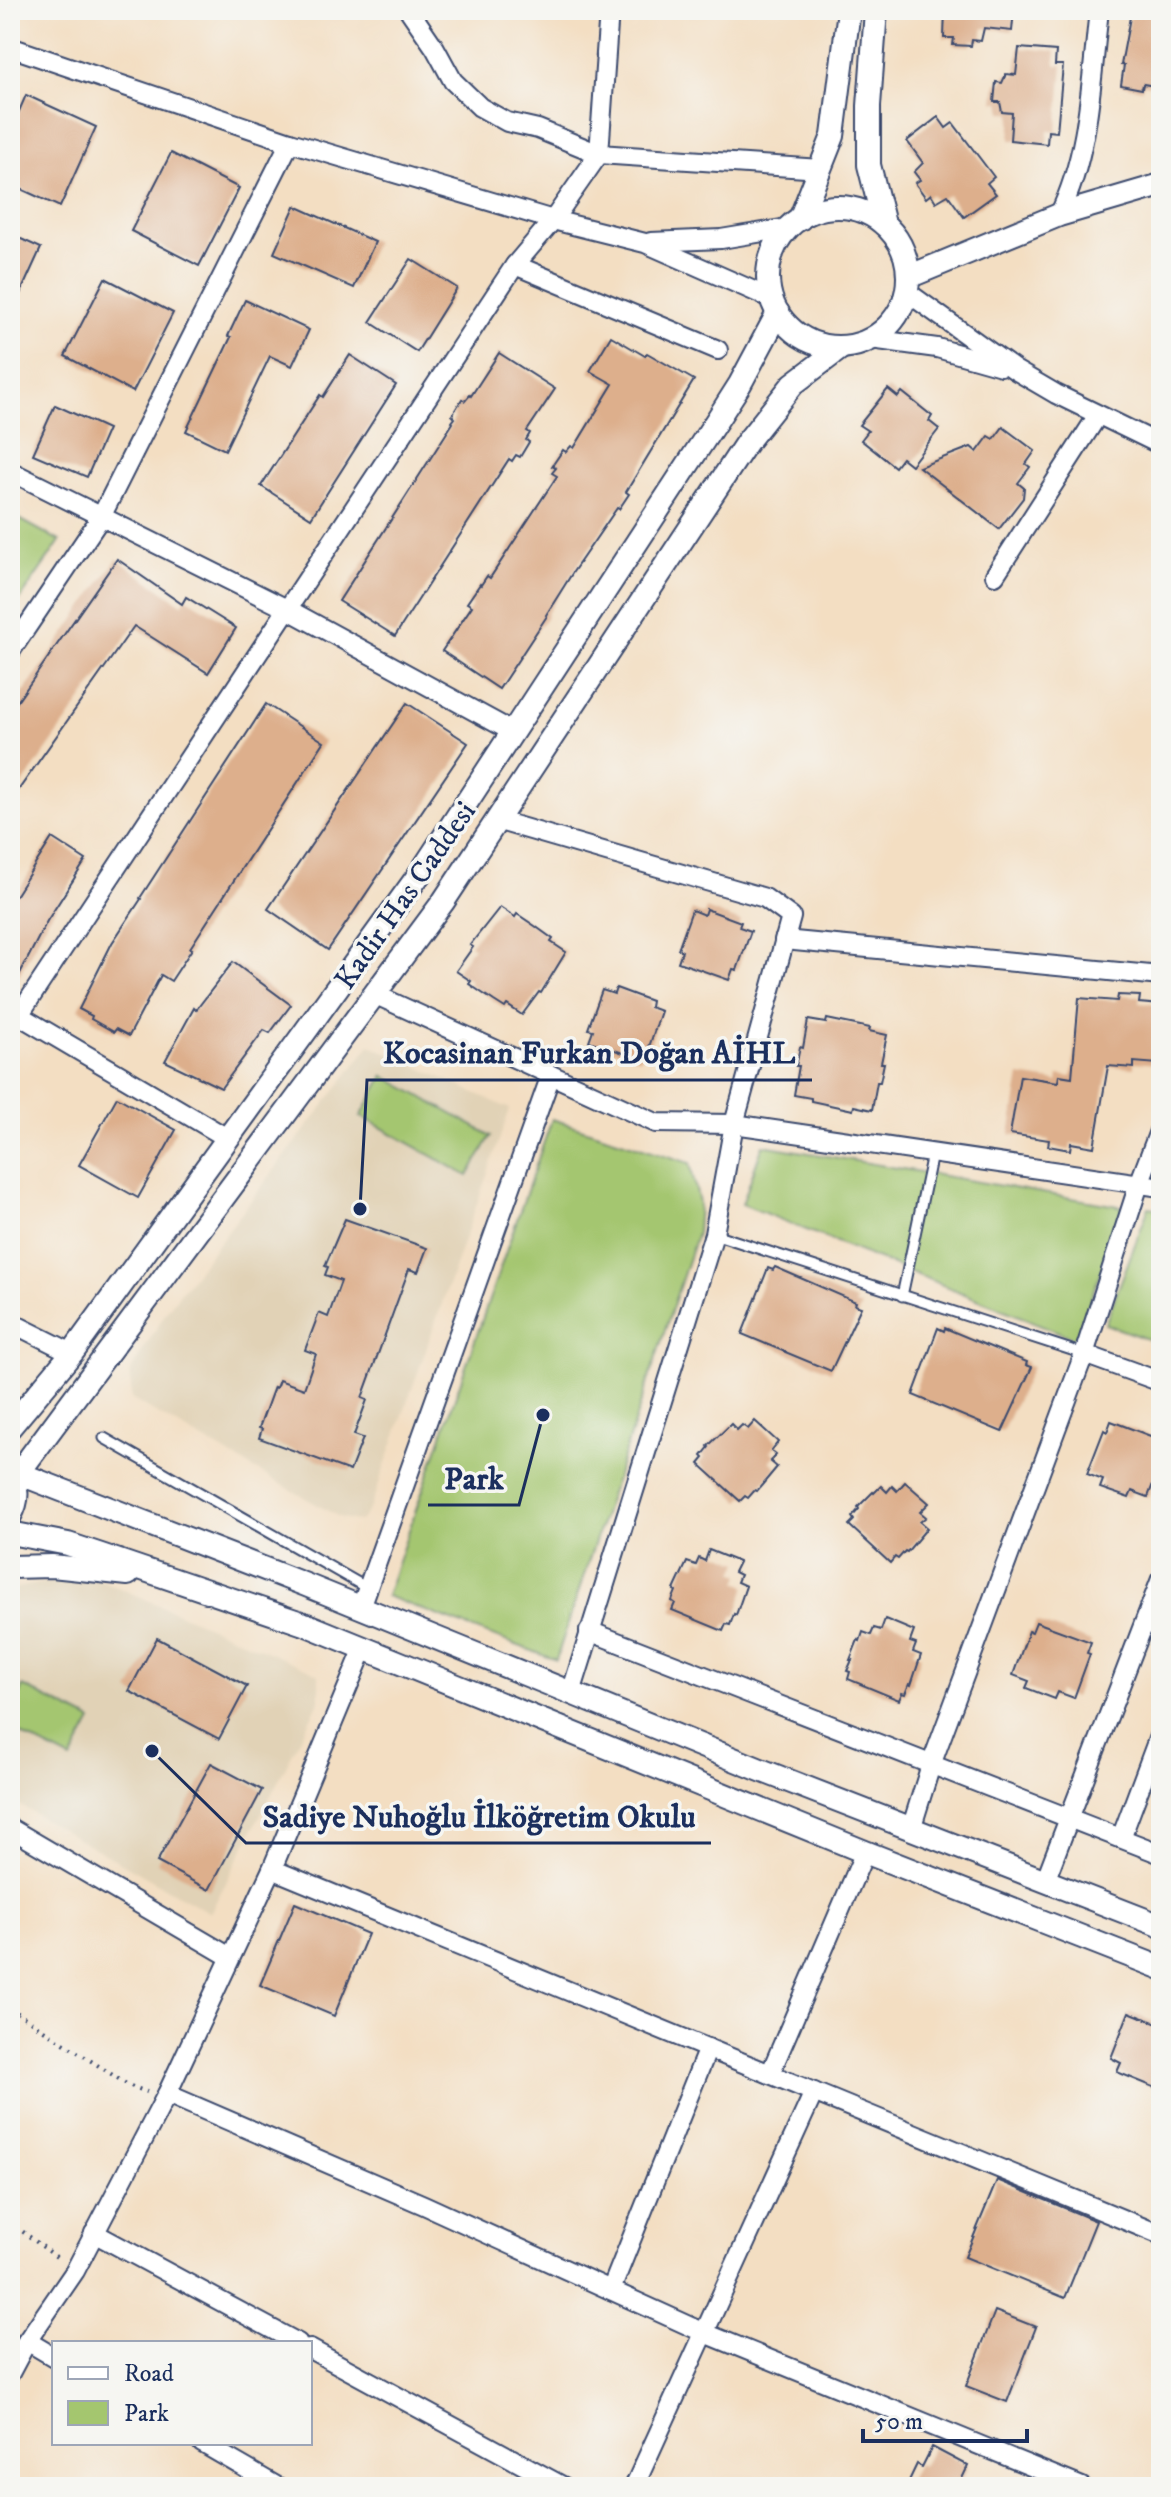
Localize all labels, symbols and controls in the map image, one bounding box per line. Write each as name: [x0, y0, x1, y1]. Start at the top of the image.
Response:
street label: Kadir Has Caddesi: [327, 795, 485, 997]
callout: Kocasinan Furkan Doğan AİHL: [367, 1024, 812, 1080]
text: Kocasinan Furkan Doğan AİHL: [383, 1034, 796, 1074]
callout: Park: [428, 1449, 519, 1505]
text: Park: [444, 1460, 505, 1500]
callout: Sadiye Nuhoğlu İlköğretim Okulu: [246, 1787, 711, 1843]
text: Sadiye Nuhoğlu İlköğretim Okulu: [262, 1798, 696, 1838]
legend: [52, 2341, 312, 2445]
text: Road: [124, 2359, 174, 2389]
scale bar: [863, 2393, 1027, 2443]
text: Park: [124, 2399, 169, 2429]
text: 50 m: [875, 2407, 923, 2437]

